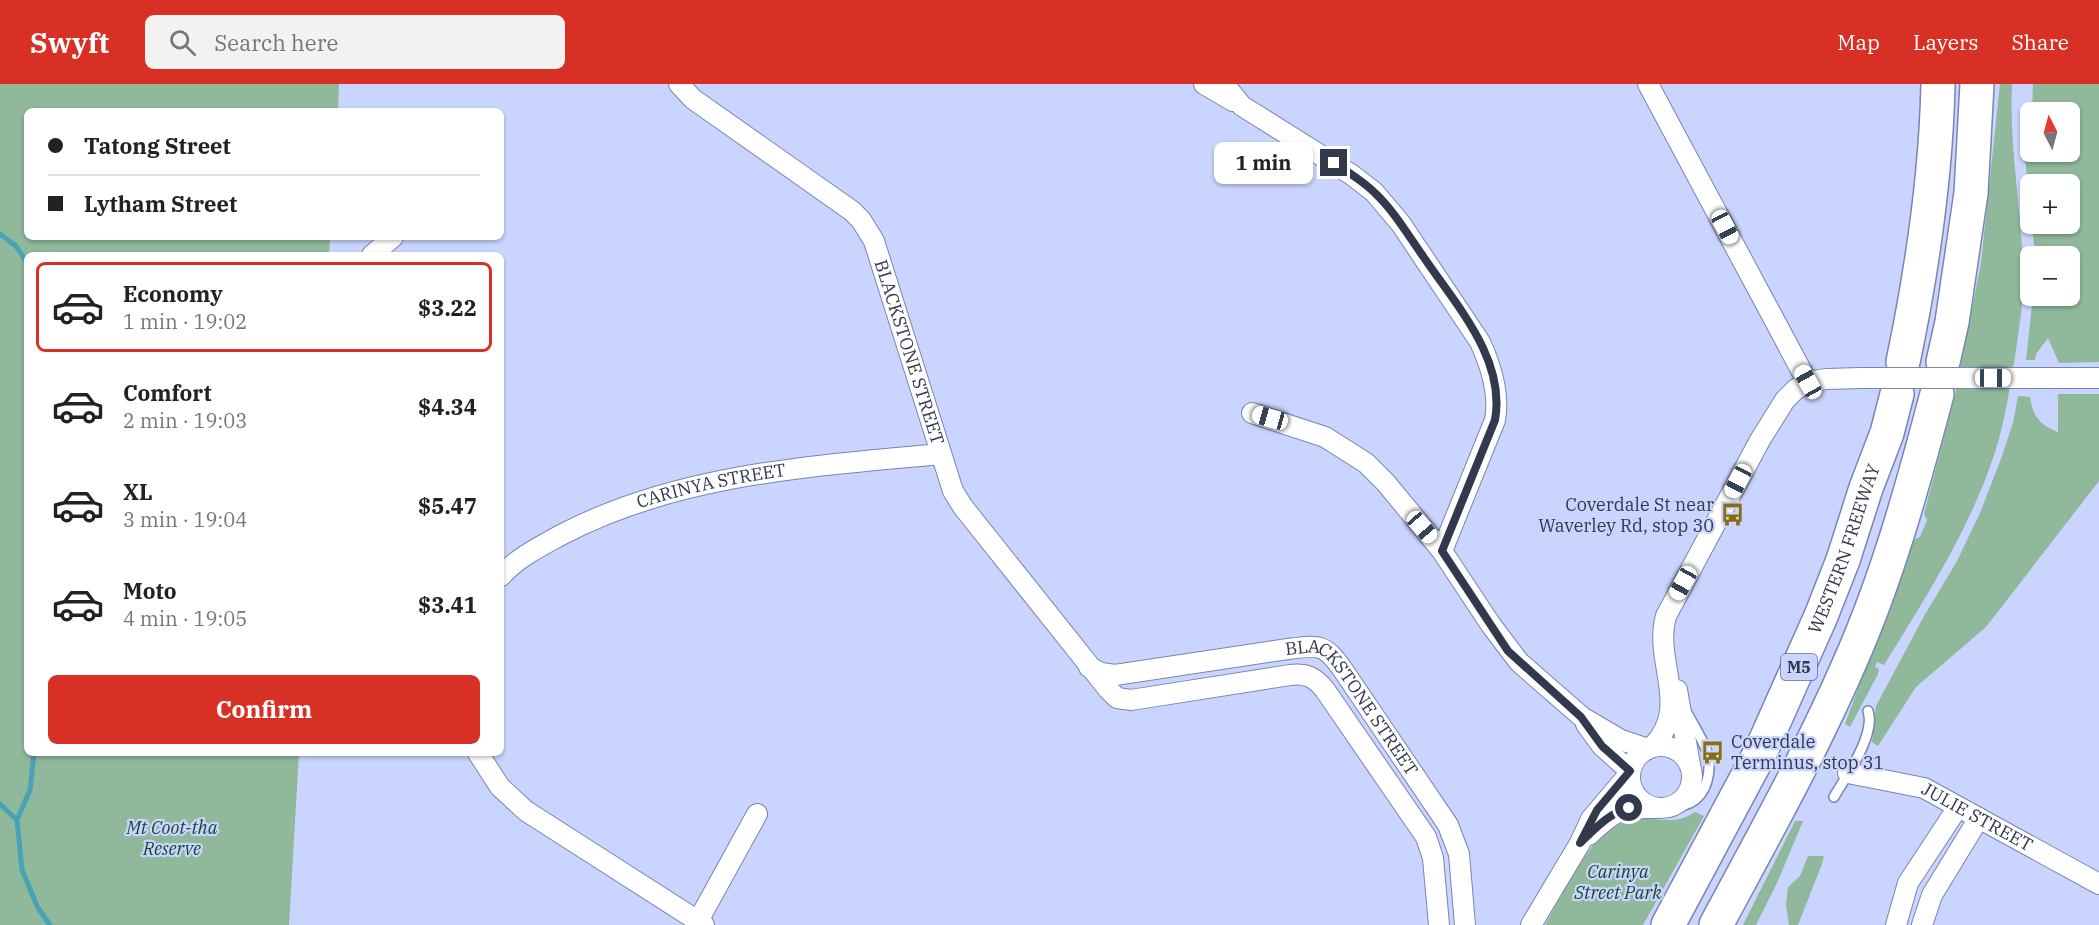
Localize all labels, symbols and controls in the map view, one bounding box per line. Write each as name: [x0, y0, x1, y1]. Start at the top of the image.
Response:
search box: [145, 15, 565, 69]
text: Swyft: [30, 24, 109, 61]
icon: search: [166, 26, 199, 59]
text: Search here: [214, 28, 338, 57]
text: Map: [1837, 28, 1880, 56]
text: Layers: [1913, 28, 1979, 56]
text: Share: [2012, 28, 2069, 56]
north arrow: [2020, 102, 2080, 162]
map controls: [2020, 102, 2080, 306]
text: Tatong Street: [84, 131, 231, 160]
callout: 1 min: [1214, 142, 1313, 184]
text: 1 min: [1236, 149, 1292, 176]
route end: [1320, 149, 1347, 176]
button: +: [2020, 174, 2080, 234]
text: Lytham Street: [84, 189, 237, 218]
car: [1709, 207, 1741, 247]
button: −: [2020, 246, 2080, 306]
street label: BLACKSTONE STREET: [870, 257, 950, 448]
text: Economy: [123, 279, 223, 308]
icon: car: [51, 280, 105, 334]
text: $3.22: [418, 293, 477, 322]
text: 1 min · 19:02: [123, 308, 247, 335]
car: [1791, 362, 1825, 402]
car: [1975, 369, 2011, 387]
text: Comfort: [123, 378, 212, 407]
icon: car: [51, 379, 105, 433]
text: $4.34: [418, 392, 477, 421]
car: [1250, 404, 1290, 432]
text: 2 min · 19:03: [123, 407, 247, 434]
street label: CARINYA STREET: [634, 458, 787, 513]
street label: WESTERN FREEWAY: [1802, 460, 1885, 637]
car: [1722, 461, 1754, 501]
text: XL: [123, 477, 153, 506]
icon: car: [51, 478, 105, 532]
text: $5.47: [418, 491, 477, 520]
place label: Coverdale St near Waverley Rd, stop 30: [1538, 493, 1714, 537]
bus stop icon: Coverdale St near Waverley Rd, stop 30: [1719, 502, 1745, 528]
text: 3 min · 19:04: [123, 506, 247, 533]
car: [1403, 508, 1441, 546]
car: [1666, 563, 1700, 603]
text: Moto: [123, 576, 177, 605]
icon: car: [51, 577, 105, 631]
text: $3.41: [418, 590, 477, 619]
text: 4 min · 19:05: [123, 605, 247, 632]
street label: BLACKSTONE STREET: [1284, 634, 1423, 780]
road number: M5: [1781, 654, 1817, 680]
button: Confirm: [48, 675, 480, 744]
place label: Coverdale Terminus, stop 31: [1731, 730, 1884, 774]
bus stop icon: Coverdale Terminus, stop 31: [1700, 739, 1726, 765]
street label: JULIE STREET: [1918, 777, 2037, 857]
route start: [1615, 794, 1642, 821]
park label: Mt Coot-tha Reserve: [125, 816, 218, 860]
park label: Carinya Street Park: [1573, 860, 1662, 904]

